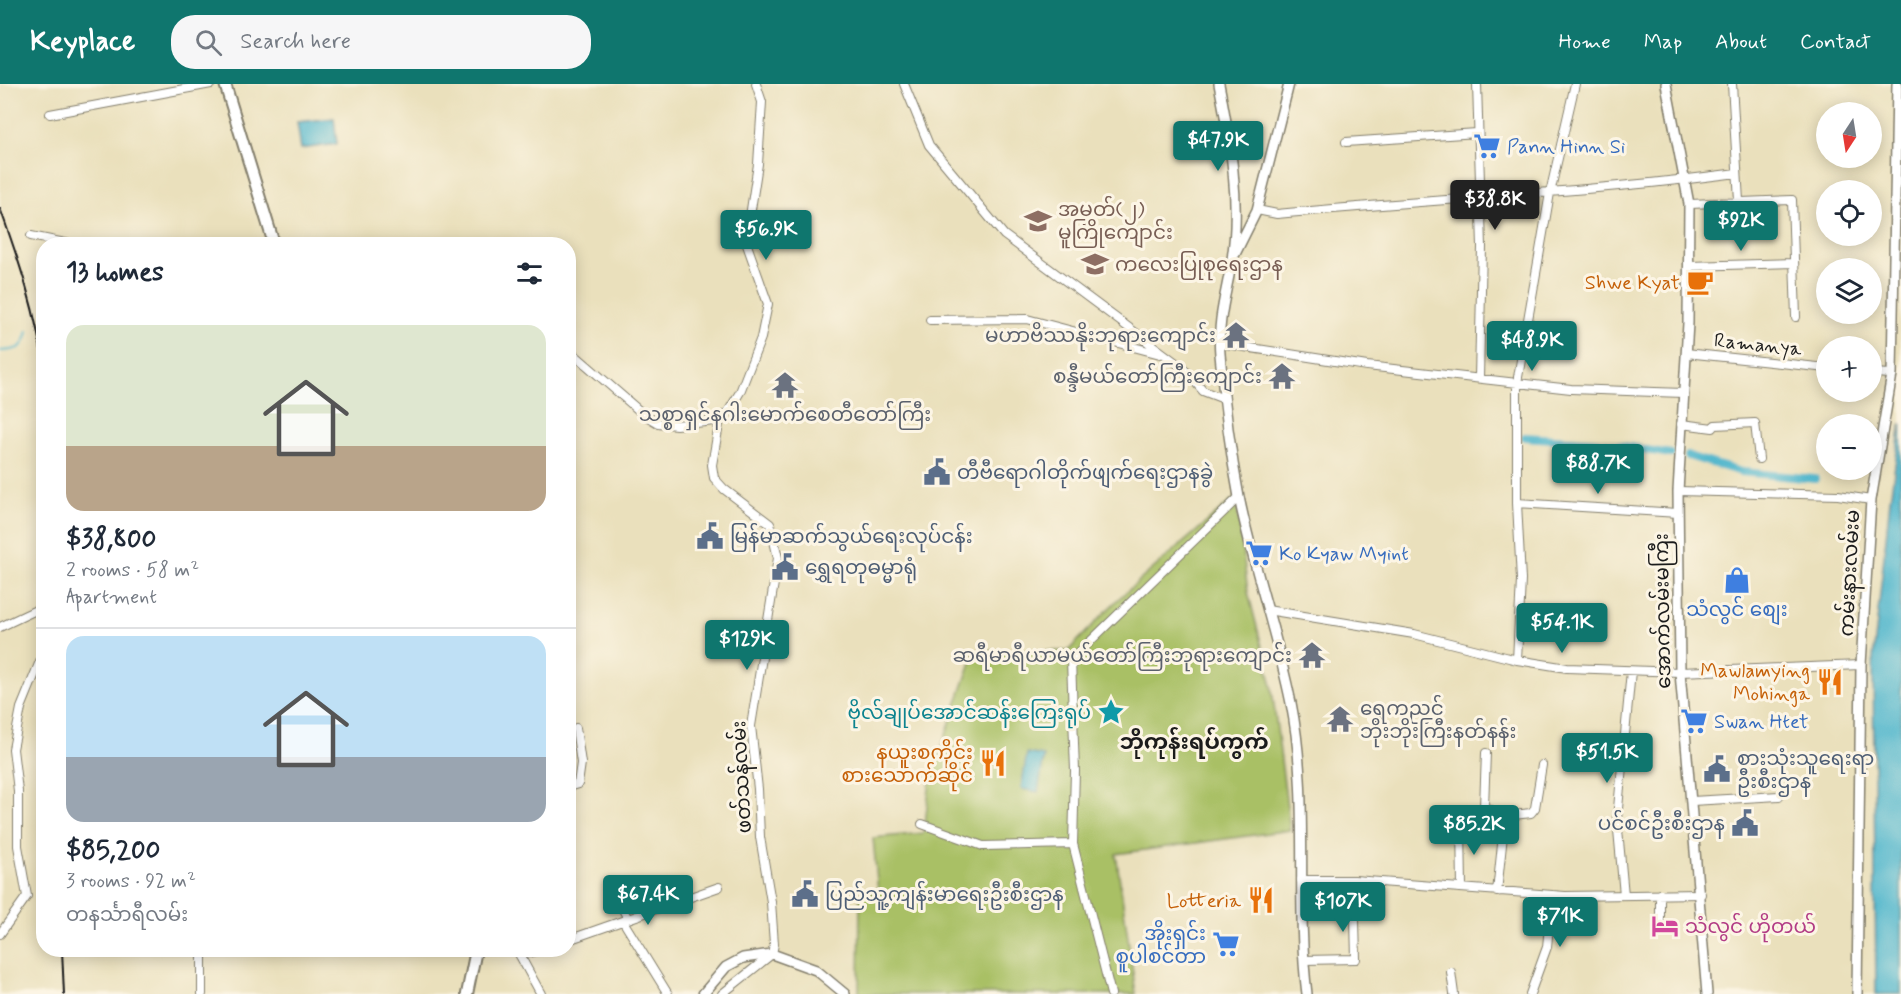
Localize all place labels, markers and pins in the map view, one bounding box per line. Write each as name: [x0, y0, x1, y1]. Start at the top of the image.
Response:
pin: $47.9K: [1169, 121, 1267, 172]
supermarket icon: Pann Hinn Si: [1472, 131, 1502, 161]
place label: Pann Hinn Si: [1507, 134, 1625, 161]
pin: $38.8K: [1446, 180, 1544, 231]
place label: အမှတ်(၂) မူကြိုကျောင်း: [1058, 195, 1173, 249]
pin: $92K: [1705, 201, 1777, 252]
school or university icon: အမှတ်(၂) မူကြိုကျောင်း: [1023, 206, 1053, 236]
pin: $56.9K: [717, 210, 815, 261]
school or university icon: ကလေးပြုစုရေးဌာန: [1080, 249, 1110, 279]
place label: ကလေးပြုစုရေးဌာန: [1115, 251, 1283, 281]
cafe icon: Shwe Kyat: [1685, 267, 1715, 297]
place label: Shwe Kyat: [1585, 270, 1680, 297]
temple icon: မဟာဗိဿနိုးဘုရားကျောင်း: [1221, 320, 1251, 350]
place label: မဟာဗိဿနိုးဘုရားကျောင်း: [985, 321, 1216, 352]
pin: $48.9K: [1483, 321, 1581, 372]
temple icon: စန္ဒီမယ်တော်ကြီးကျောင်း: [1267, 361, 1297, 391]
place label: စန္ဒီမယ်တော်ကြီးကျောင်း: [1053, 362, 1262, 392]
temple icon: သစ္စာရှင်နဂါးမောက်စေတီတော်ကြီး: [770, 370, 800, 400]
place label: သစ္စာရှင်နဂါးမောက်စေတီတော်ကြီး: [639, 400, 931, 431]
pin: $88.7K: [1549, 444, 1647, 495]
public building icon: တီဗီရောဂါတိုက်ဖျက်ရေးဌာနခွဲ: [922, 457, 952, 487]
place label: တီဗီရောဂါတိုက်ဖျက်ရေးဌာနခွဲ: [957, 458, 1213, 489]
public building icon: မြန်မာဆက်သွယ်ရေးလုပ်ငန်း: [695, 521, 725, 551]
place label: မြန်မာဆက်သွယ်ရေးလုပ်ငန်း: [730, 522, 973, 553]
supermarket icon: Ko Kyaw Myint: [1244, 538, 1274, 568]
place label: Ko Kyaw Myint: [1279, 541, 1409, 568]
public building icon: ရွှေရတုဓမ္မာရုံ: [770, 552, 800, 582]
place label: ရွှေရတုဓမ္မာရုံ: [805, 555, 917, 584]
shop icon: သံလွင် စျေး: [1722, 565, 1752, 595]
place label: သံလွင် စျေး: [1686, 595, 1788, 625]
pin: $54.1K: [1513, 603, 1611, 654]
pin: $129K: [705, 620, 789, 671]
temple icon: ဆရီမာရီယာမယ်တော်ကြီးဘုရားကျောင်း: [1297, 640, 1327, 670]
place label: ဆရီမာရီယာမယ်တော်ကြီးဘုရားကျောင်း: [952, 641, 1292, 672]
place label: Mawlamying Mohinga: [1700, 658, 1811, 708]
restaurant icon: Mawlamying Mohinga: [1815, 667, 1845, 697]
place label: ရွှေကညင် ဘိုးဘိုးကြီးနတ်နန်း: [1360, 694, 1516, 748]
place icon: ဗိုလ်ချုပ်အောင်ဆန်းကြေးရုပ်: [1096, 697, 1126, 727]
place label: ဗိုလ်ချုပ်အောင်ဆန်းကြေးရုပ်: [847, 698, 1091, 729]
temple icon: ရွှေကညင် ဘိုးဘိုးကြီးနတ်နန်း: [1325, 704, 1355, 734]
supermarket icon: Swan Htet: [1679, 706, 1709, 736]
place label: Swan Htet: [1714, 709, 1809, 736]
pin: $51.5K: [1558, 733, 1656, 784]
place label: နယူးစကိုင်း စားသောက်ဆိုင်: [841, 738, 973, 792]
place label: စားသုံးသူရေးရာ ဦးစီးဌာန: [1737, 746, 1874, 797]
restaurant icon: နယူးစကိုင်း စားသောက်ဆိုင်: [978, 748, 1008, 778]
public building icon: စားသုံးသူရေးရာ ဦးစီးဌာန: [1702, 754, 1732, 784]
pin: $85.2K: [1425, 805, 1523, 856]
public building icon: ပင်စင်ဦးစီးဌာန: [1730, 808, 1760, 838]
place label: ပင်စင်ဦးစီးဌာန: [1598, 809, 1725, 839]
pin: $67.4K: [599, 875, 697, 926]
public building icon: ပြည်သူ့ကျန်းမာရေးဦးစီးဌာန: [790, 879, 820, 909]
place label: ပြည်သူ့ကျန်းမာရေးဦးစီးဌာန: [825, 880, 1064, 910]
pin: $107K: [1301, 882, 1385, 933]
restaurant icon: Lotteria: [1246, 885, 1276, 915]
place label: Lotteria: [1167, 888, 1242, 915]
pin: $71K: [1524, 897, 1596, 948]
hotel icon: သံလွင် ဟိုတယ်: [1650, 911, 1680, 941]
place label: သံလွင် ဟိုတယ်: [1685, 912, 1816, 943]
place label: အိုးရှင်း စူပါစင်တာ: [1116, 919, 1206, 973]
supermarket icon: အိုးရှင်း စူပါစင်တာ: [1211, 929, 1241, 959]

